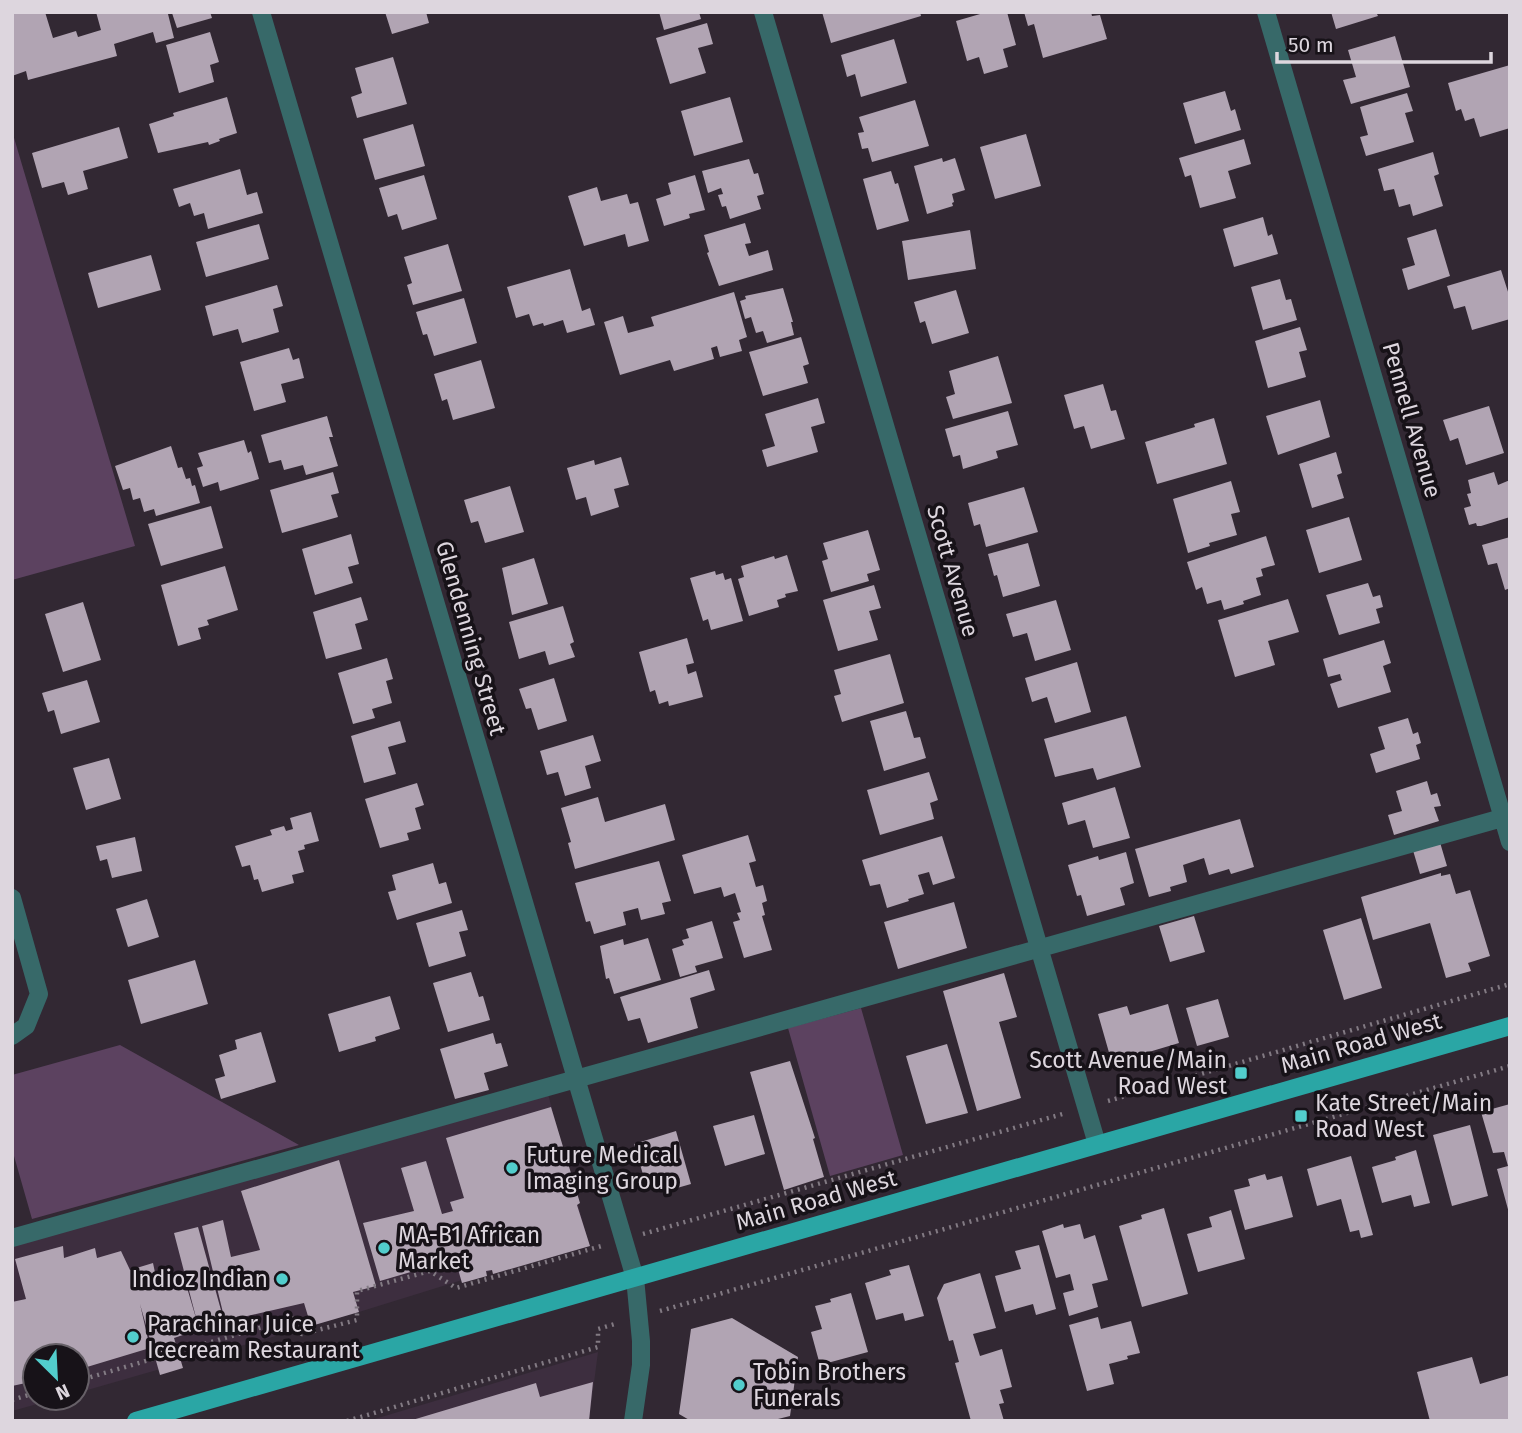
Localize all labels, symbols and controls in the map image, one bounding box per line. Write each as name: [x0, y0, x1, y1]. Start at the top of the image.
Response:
scale bar: [1277, 21, 1490, 65]
text: 50 m: [1288, 32, 1334, 58]
street label: Pennell Avenue: [1376, 339, 1448, 501]
street label: Scott Avenue: [921, 502, 985, 640]
street label: Glendenning Street: [430, 538, 512, 739]
street label: Main Road West: [1277, 1006, 1445, 1079]
place label: Scott Avenue/Main Road West: [1029, 1046, 1228, 1100]
marker: Scott Avenue/Main Road West: [1233, 1065, 1249, 1081]
place label: Kate Street/Main Road West: [1315, 1089, 1492, 1143]
marker: Kate Street/Main Road West: [1293, 1108, 1309, 1124]
place label: Future Medical Imaging Group: [526, 1141, 679, 1195]
marker: Future Medical Imaging Group: [504, 1160, 520, 1176]
street label: Main Road West: [732, 1163, 900, 1236]
place label: MA-B1 African Market: [398, 1221, 540, 1275]
marker: MA-B1 African Market: [376, 1240, 392, 1256]
place label: Indioz Indian: [132, 1265, 268, 1293]
marker: Indioz Indian: [274, 1271, 290, 1287]
place label: Parachinar Juice Icecream Restaurant: [147, 1310, 361, 1364]
marker: Parachinar Juice Icecream Restaurant: [125, 1329, 141, 1345]
north arrow: [21, 1342, 91, 1412]
place label: Tobin Brothers Funerals: [753, 1358, 906, 1412]
marker: Tobin Brothers Funerals: [731, 1377, 747, 1393]
text: N: [52, 1379, 73, 1405]

